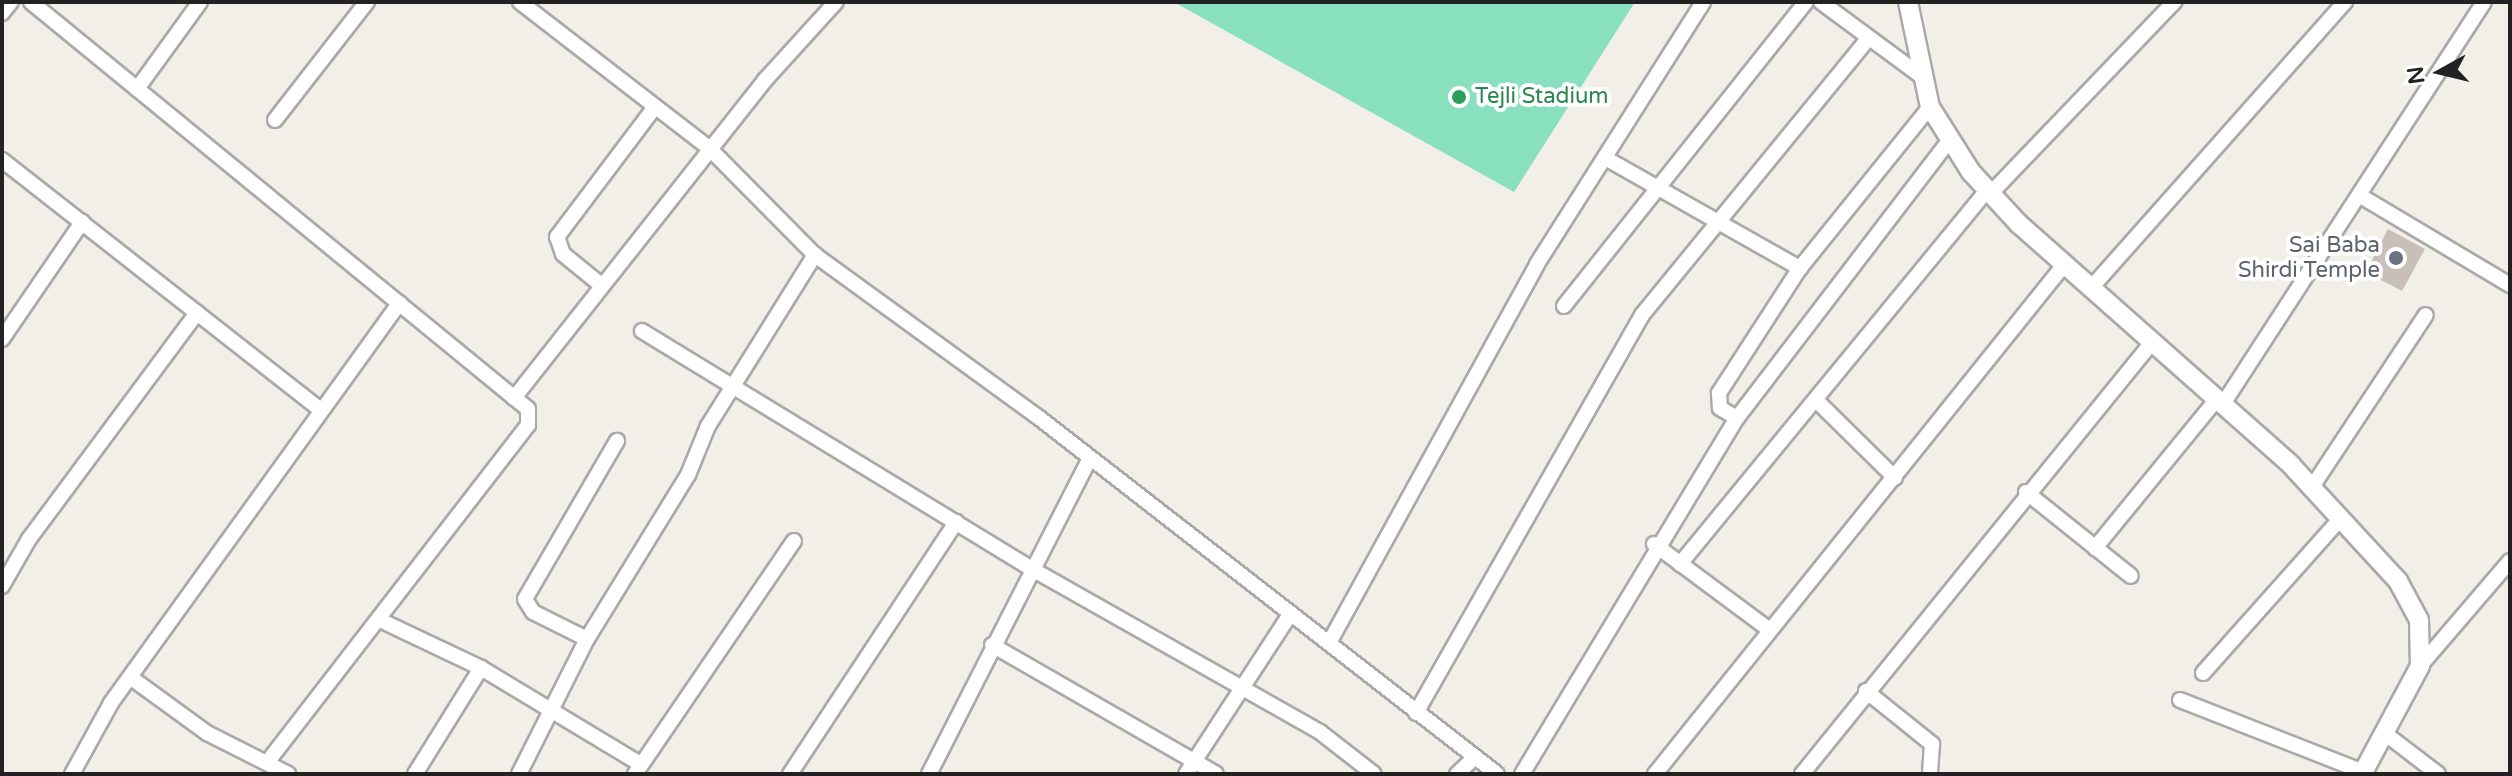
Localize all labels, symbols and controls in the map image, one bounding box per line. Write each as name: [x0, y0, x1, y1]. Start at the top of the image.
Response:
north arrow: [2400, 32, 2480, 112]
text: N: [2402, 65, 2430, 86]
place label: Tejli Stadium: [1475, 84, 1608, 110]
marker: Tejli Stadium: [1450, 88, 1468, 106]
place label: Sai Baba Shirdi Temple: [2238, 232, 2380, 284]
marker: Sai Baba Shirdi Temple: [2387, 249, 2405, 267]

